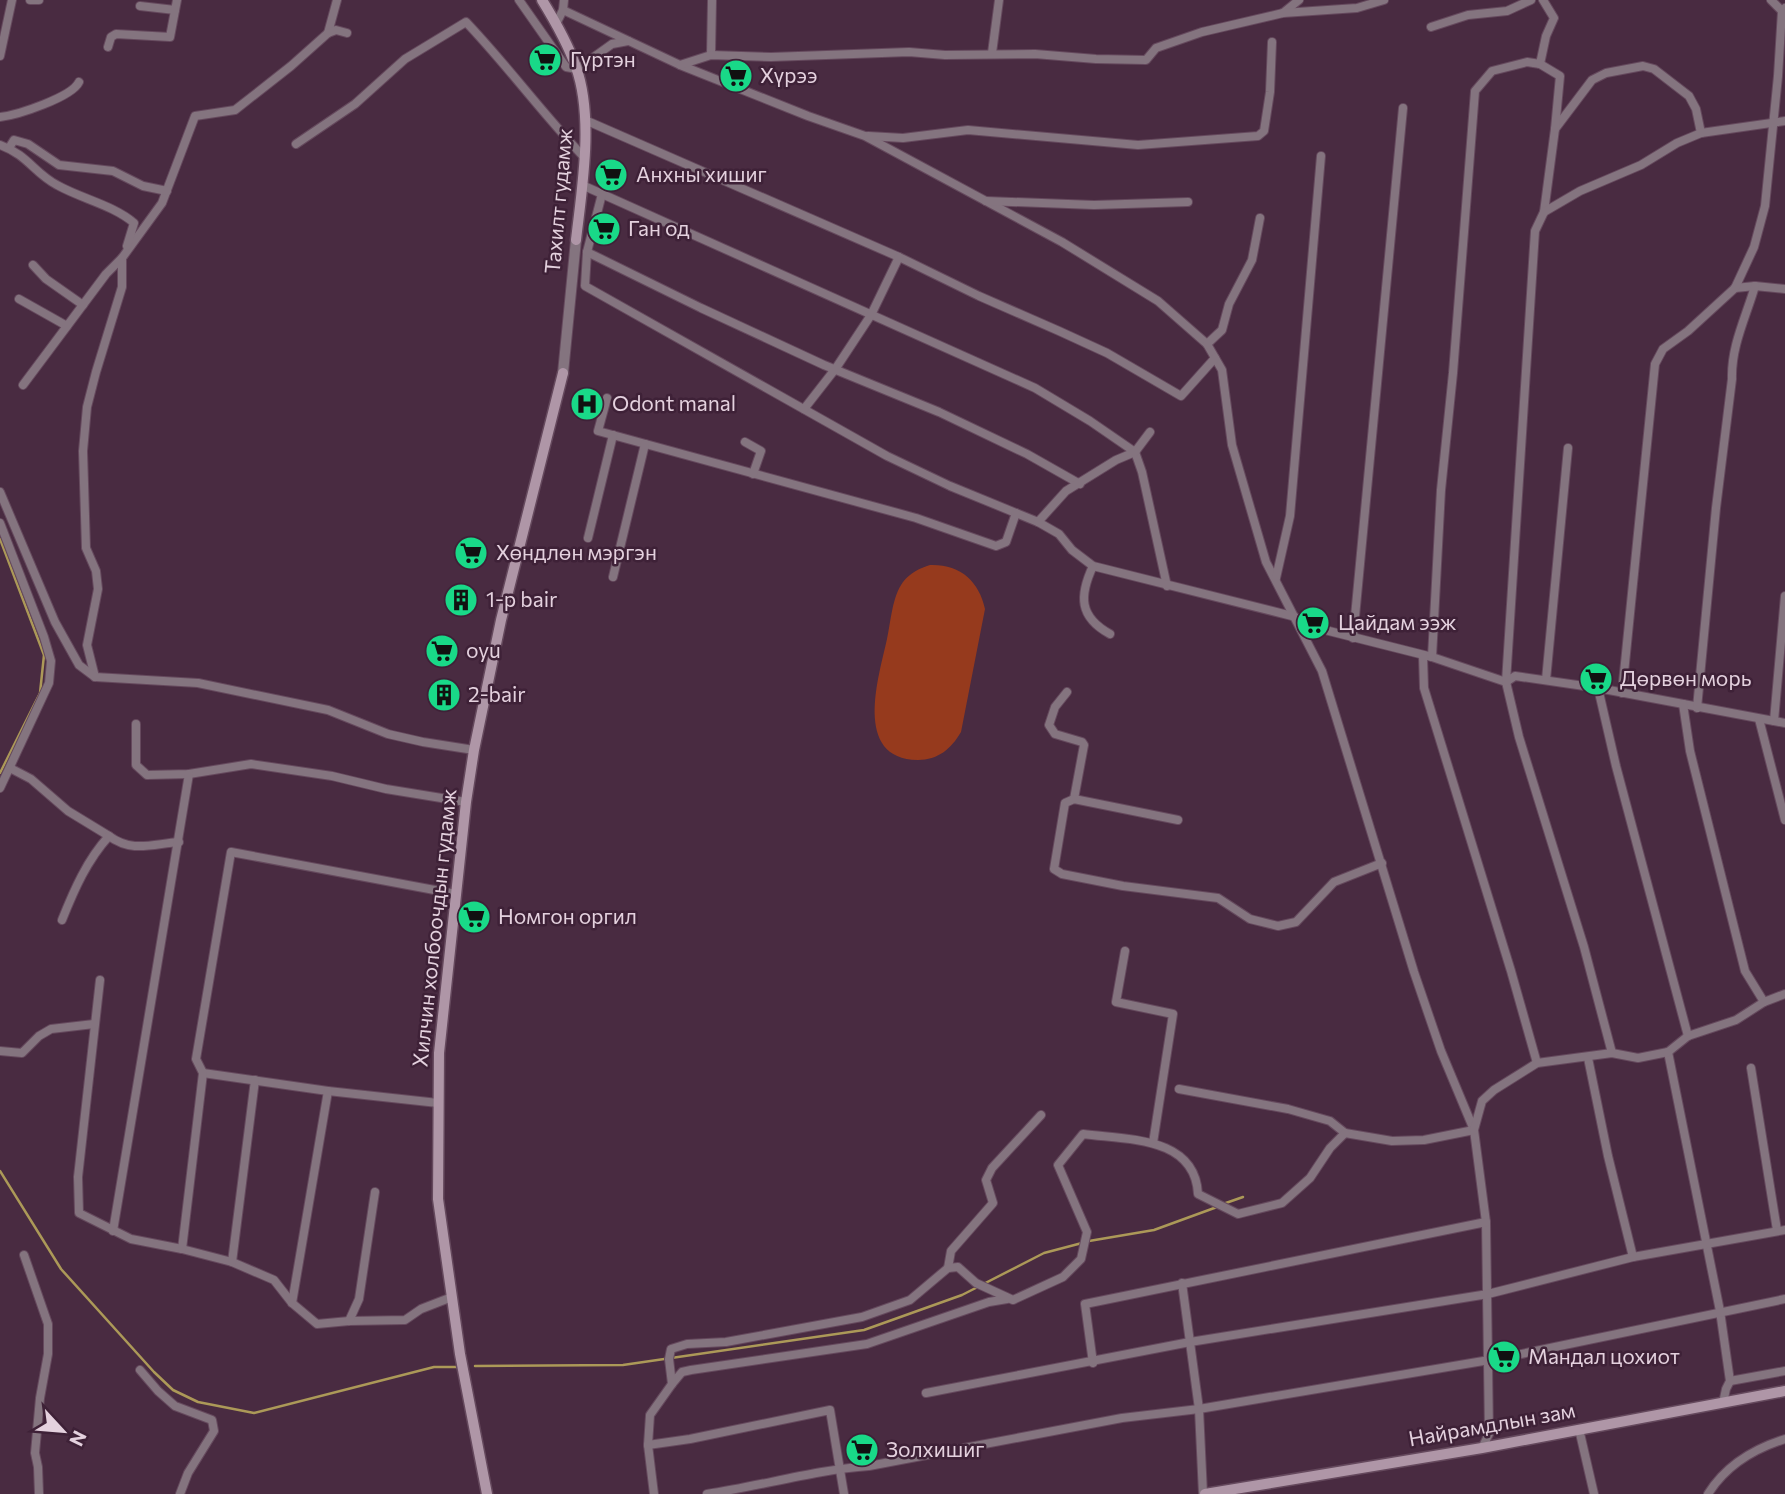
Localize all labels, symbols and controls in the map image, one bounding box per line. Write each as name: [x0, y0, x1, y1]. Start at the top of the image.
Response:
supermarket icon: Гүртэн: [526, 41, 564, 79]
place label: Гүртэн: [570, 46, 636, 71]
supermarket icon: Хүрээ: [717, 57, 755, 95]
place label: Хүрээ: [760, 62, 818, 87]
street label: Тахилт гудамж: [539, 127, 576, 275]
supermarket icon: Анхны хишиг: [592, 156, 630, 194]
place label: Анхны хишиг: [636, 161, 767, 186]
supermarket icon: Ган од: [585, 210, 623, 248]
place label: Ган од: [628, 215, 690, 240]
hospital icon: Odont manal: [568, 385, 606, 423]
place label: Odont manal: [612, 390, 736, 415]
supermarket icon: Хөндлөн мэргэн: [452, 534, 490, 572]
place label: Хөндлөн мэргэн: [496, 539, 657, 564]
building icon: 1-p bair: [442, 581, 480, 619]
place label: 1-p bair: [486, 586, 557, 611]
supermarket icon: Цайдам ээж: [1294, 604, 1332, 642]
place label: Цайдам ээж: [1338, 609, 1457, 634]
supermarket icon: oyu: [423, 632, 461, 670]
place label: oyu: [466, 637, 501, 662]
supermarket icon: Дөрвөн морь: [1577, 660, 1615, 698]
place label: Дөрвөн морь: [1620, 665, 1752, 690]
building icon: 2-bair: [425, 676, 463, 714]
place label: 2-bair: [468, 681, 526, 706]
street label: Хилчин холбоочдын гудамж: [406, 787, 461, 1068]
supermarket icon: Номгон оргил: [455, 898, 493, 936]
place label: Номгон оргил: [498, 903, 637, 928]
supermarket icon: Мандал цохиот: [1485, 1338, 1523, 1376]
place label: Мандал цохиот: [1528, 1343, 1680, 1368]
north arrow: [28, 1396, 98, 1466]
street label: Найрамдлын зам: [1406, 1397, 1577, 1450]
text: N: [65, 1427, 92, 1450]
supermarket icon: Золхишиг: [843, 1431, 881, 1469]
place label: Золхишиг: [886, 1436, 984, 1461]

